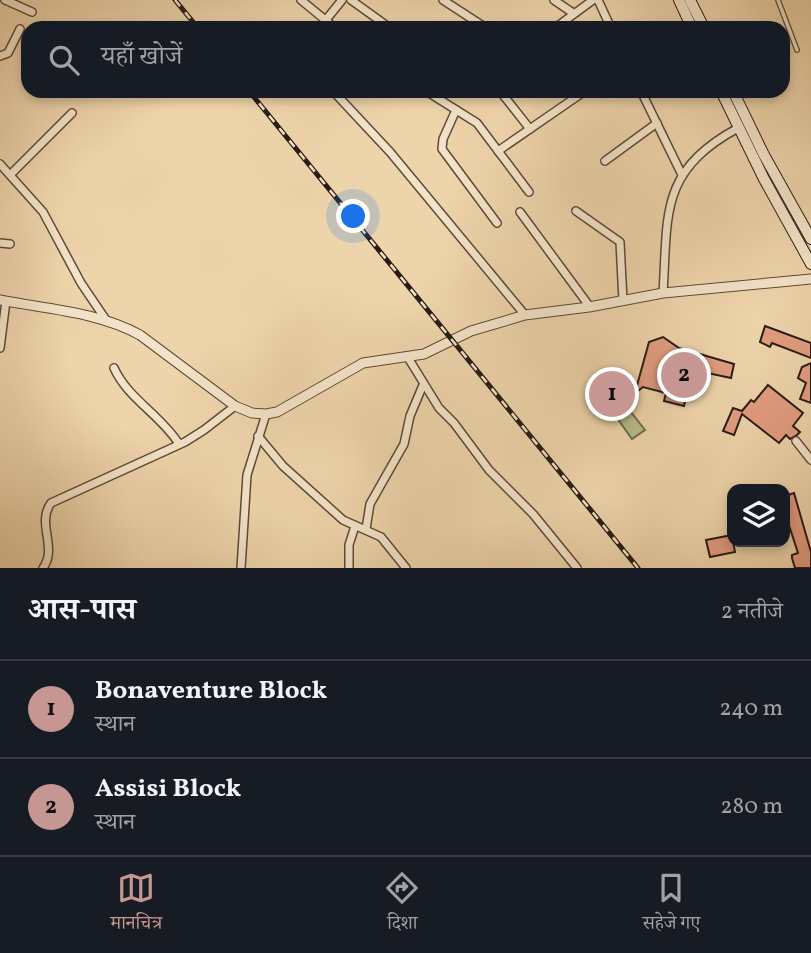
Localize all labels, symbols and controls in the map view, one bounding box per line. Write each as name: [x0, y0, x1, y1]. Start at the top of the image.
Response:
search box: [21, 21, 790, 98]
text: यहाँ खोजें: [101, 39, 182, 75]
icon: search: [45, 41, 83, 79]
your location: [336, 199, 370, 233]
pin: 2: [661, 349, 707, 401]
pin: 1: [589, 368, 635, 420]
map controls: [727, 484, 790, 547]
button: layers: [727, 484, 790, 547]
text: आस-पास: [28, 590, 136, 632]
text: 2 नतीजे: [721, 596, 783, 628]
text: Bonaventure Block: [95, 673, 327, 709]
text: 1: [46, 693, 56, 725]
text: 240 m: [719, 693, 783, 725]
text: स्थान: [95, 709, 135, 741]
text: Assisi Block: [95, 771, 241, 807]
text: 2: [45, 791, 57, 823]
text: 280 m: [720, 791, 783, 823]
text: स्थान: [95, 807, 135, 839]
tab: मानचित्र: [111, 869, 162, 941]
tab: दिशा: [383, 869, 421, 941]
tab: सहेजे गए: [643, 869, 700, 941]

